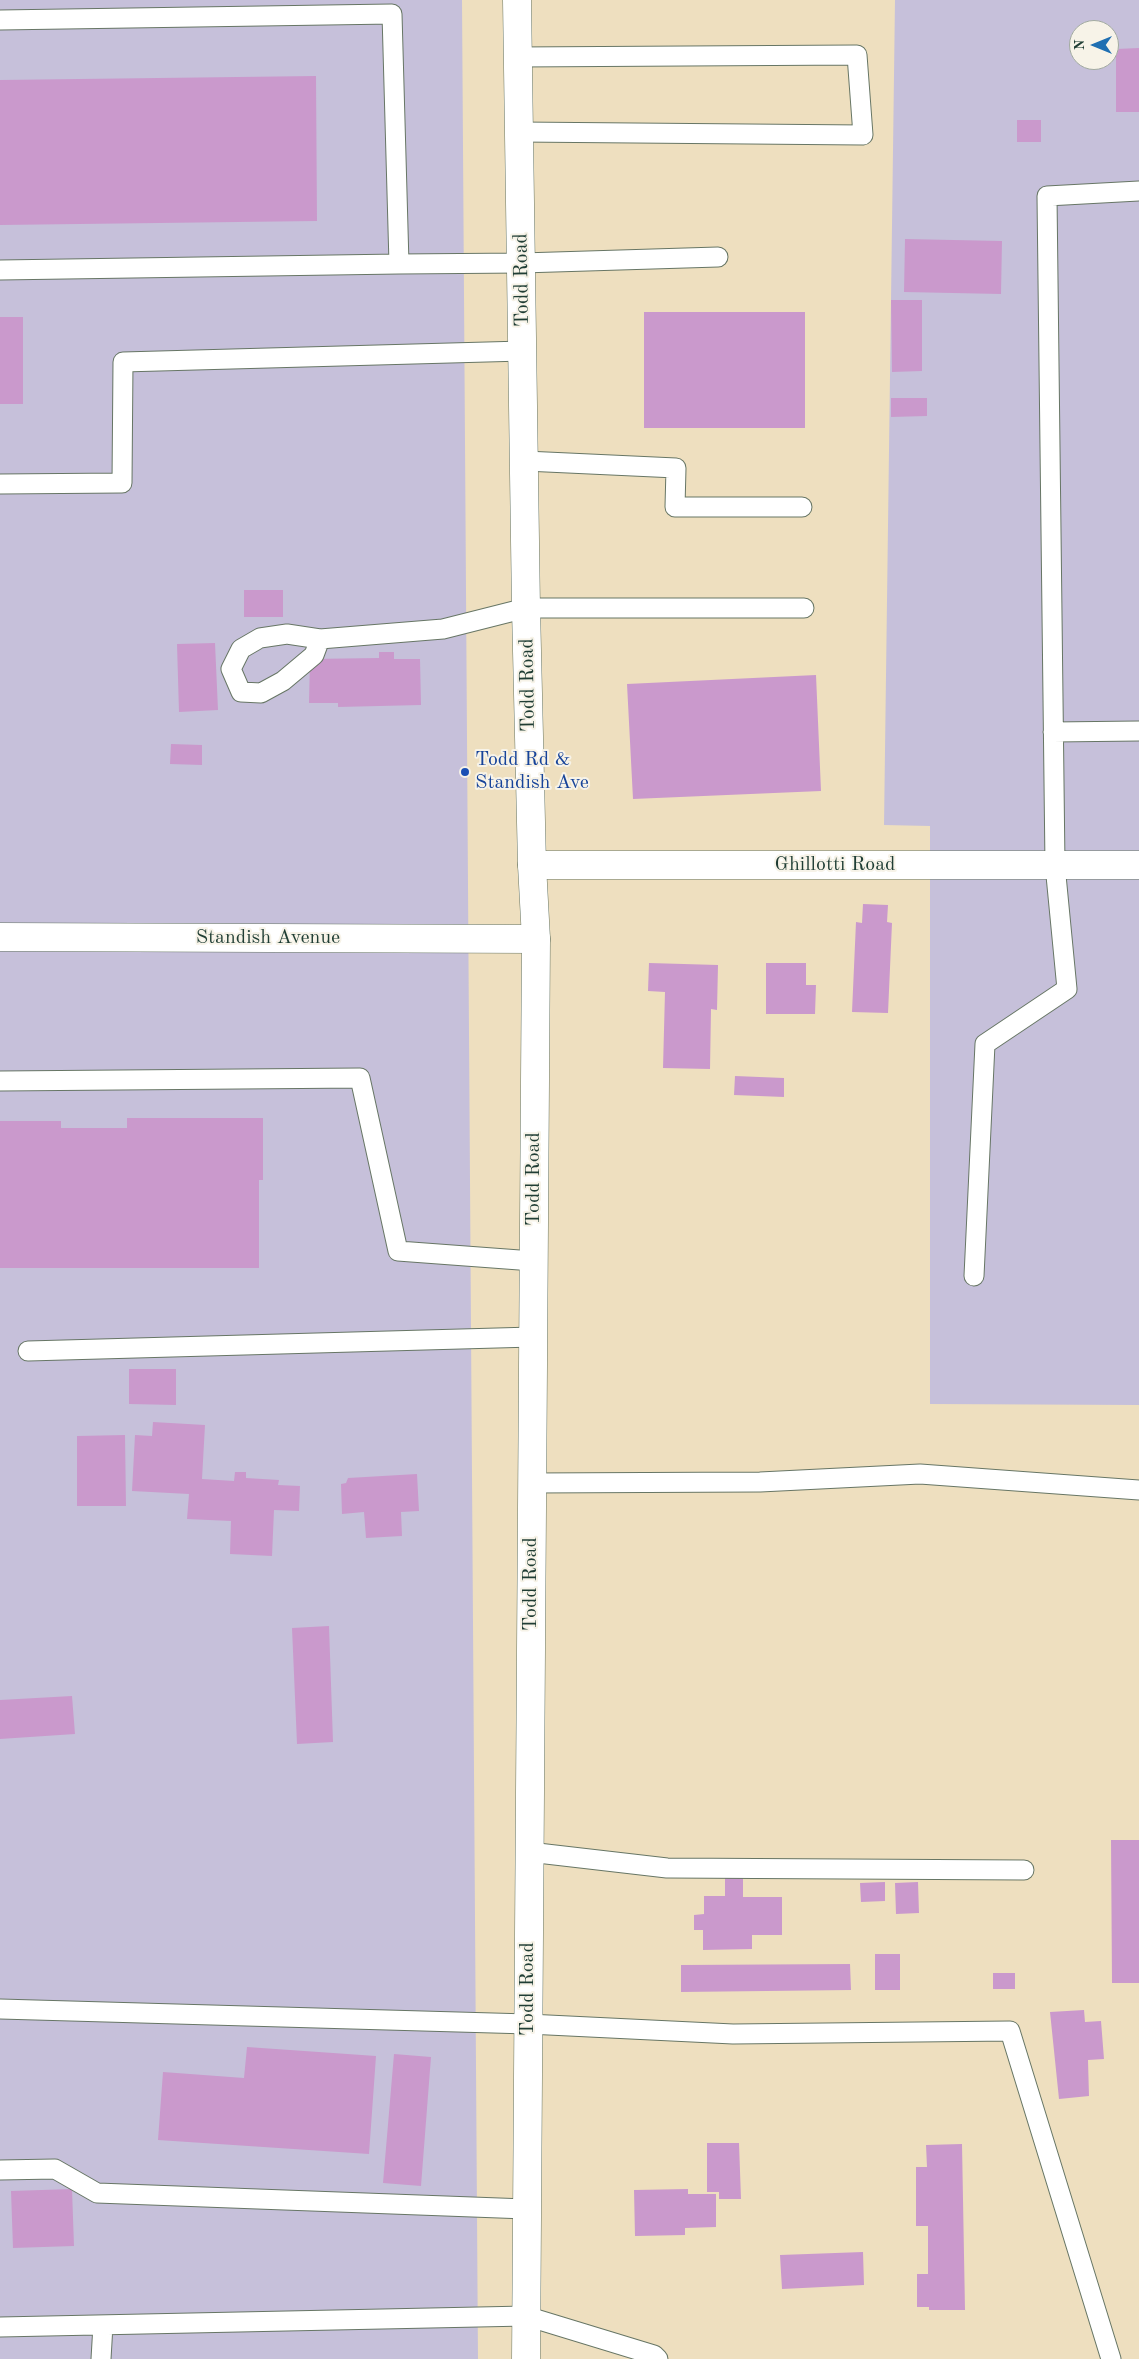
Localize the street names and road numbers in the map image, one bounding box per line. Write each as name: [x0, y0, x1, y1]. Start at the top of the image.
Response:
street label: Todd Road: [509, 233, 535, 327]
street label: Todd Road: [515, 638, 541, 732]
street label: Ghillotti Road: [775, 853, 895, 877]
street label: Standish Avenue: [196, 926, 340, 950]
street label: Todd Road: [522, 1132, 546, 1226]
street label: Todd Road: [519, 1537, 543, 1631]
street label: Todd Road: [516, 1942, 540, 2036]

